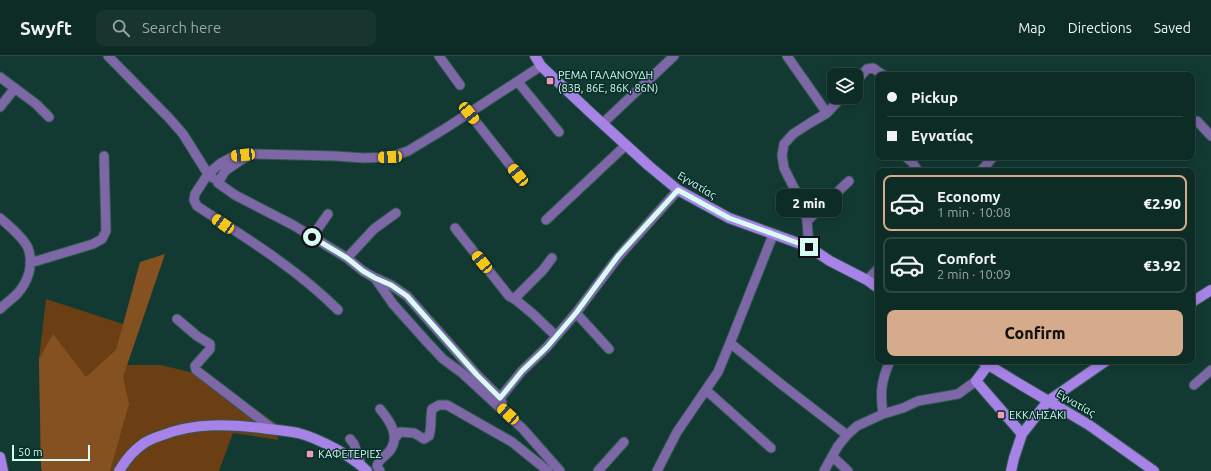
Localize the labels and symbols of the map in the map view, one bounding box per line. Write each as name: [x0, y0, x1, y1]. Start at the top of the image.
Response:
place label: ΡΕΜΑ ΓΑΛΑΝΟΥΔΗ (83Β, 86Ε, 86Κ, 86Ν): [558, 69, 658, 95]
marker: ΡΕΜΑ ΓΑΛΑΝΟΥΔΗ (83Β, 86Ε, 86Κ, 86Ν): [545, 76, 555, 86]
car: [457, 100, 481, 126]
car: [230, 148, 256, 162]
car: [378, 150, 402, 164]
car: [506, 162, 530, 188]
street label: Εγνατίας: [675, 169, 718, 202]
callout: 2 min: [776, 189, 842, 217]
car: [210, 212, 236, 236]
route start: [303, 228, 321, 246]
route end: [800, 238, 818, 256]
car: [470, 249, 494, 275]
street label: Εγνατίας: [1054, 387, 1097, 420]
car: [495, 402, 521, 426]
place label: ΕΚΚΛΗΣΑΚΙ: [1009, 409, 1066, 421]
marker: ΕΚΚΛΗΣΑΚΙ: [996, 410, 1006, 420]
scale bar: [12, 443, 90, 462]
place label: ΚΑΦΕΤΕΡΙΕΣ: [318, 448, 382, 460]
marker: ΚΑΦΕΤΕΡΙΕΣ: [305, 449, 315, 459]

